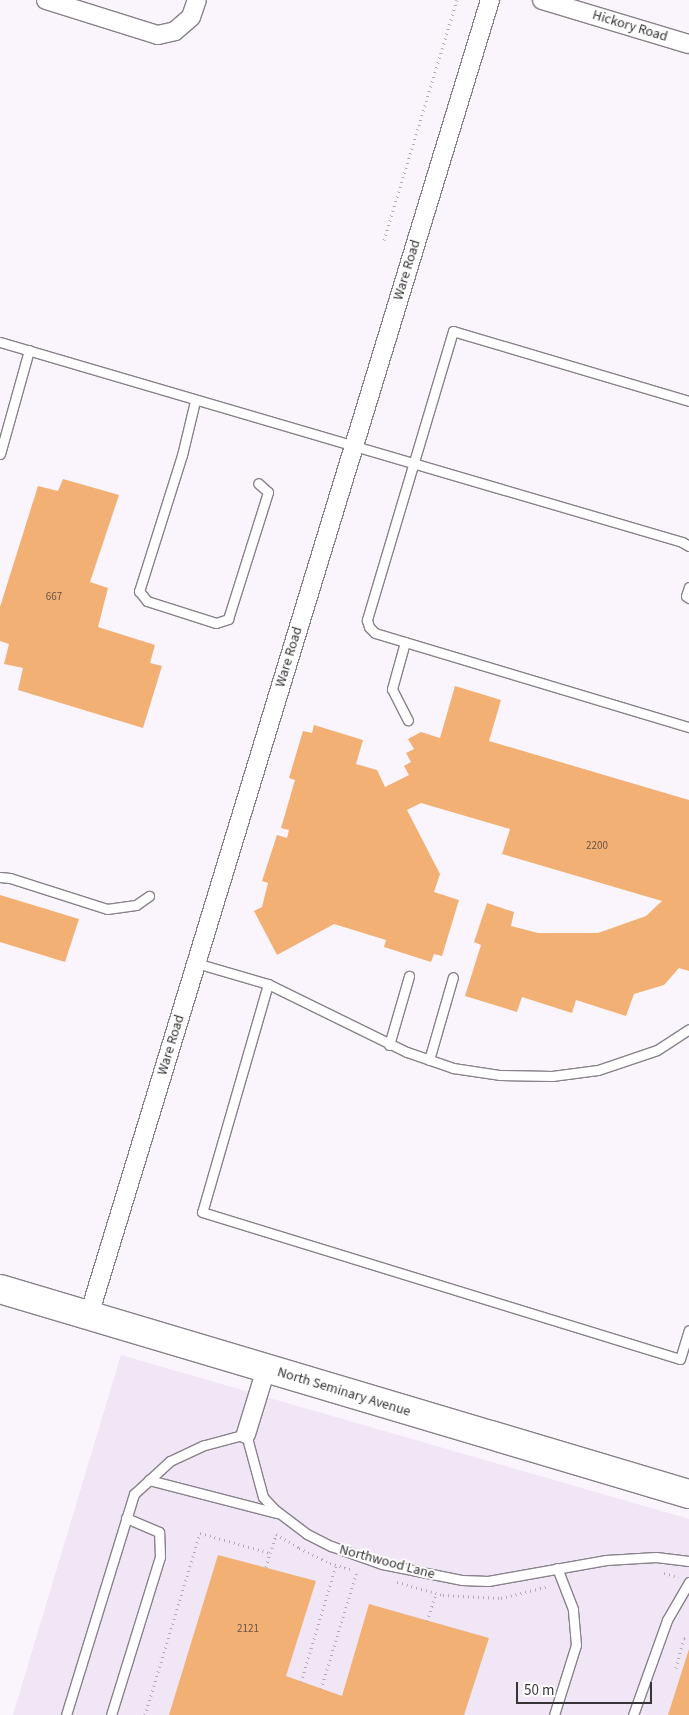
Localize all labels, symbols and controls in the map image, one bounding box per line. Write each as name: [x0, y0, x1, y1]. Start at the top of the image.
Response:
street label: Hickory Road: [590, 7, 670, 45]
street label: Ware Road: [390, 238, 424, 302]
house number: 667: [46, 590, 62, 604]
street label: Ware Road: [272, 625, 306, 689]
house number: 2200: [586, 839, 608, 853]
street label: Ware Road: [154, 1013, 188, 1077]
street label: North Seminary Avenue: [275, 1364, 413, 1420]
street label: Northwood Lane: [337, 1541, 437, 1583]
house number: 2121: [237, 1622, 259, 1636]
scale bar: [519, 1672, 655, 1704]
text: 50 m: [524, 1680, 554, 1701]

